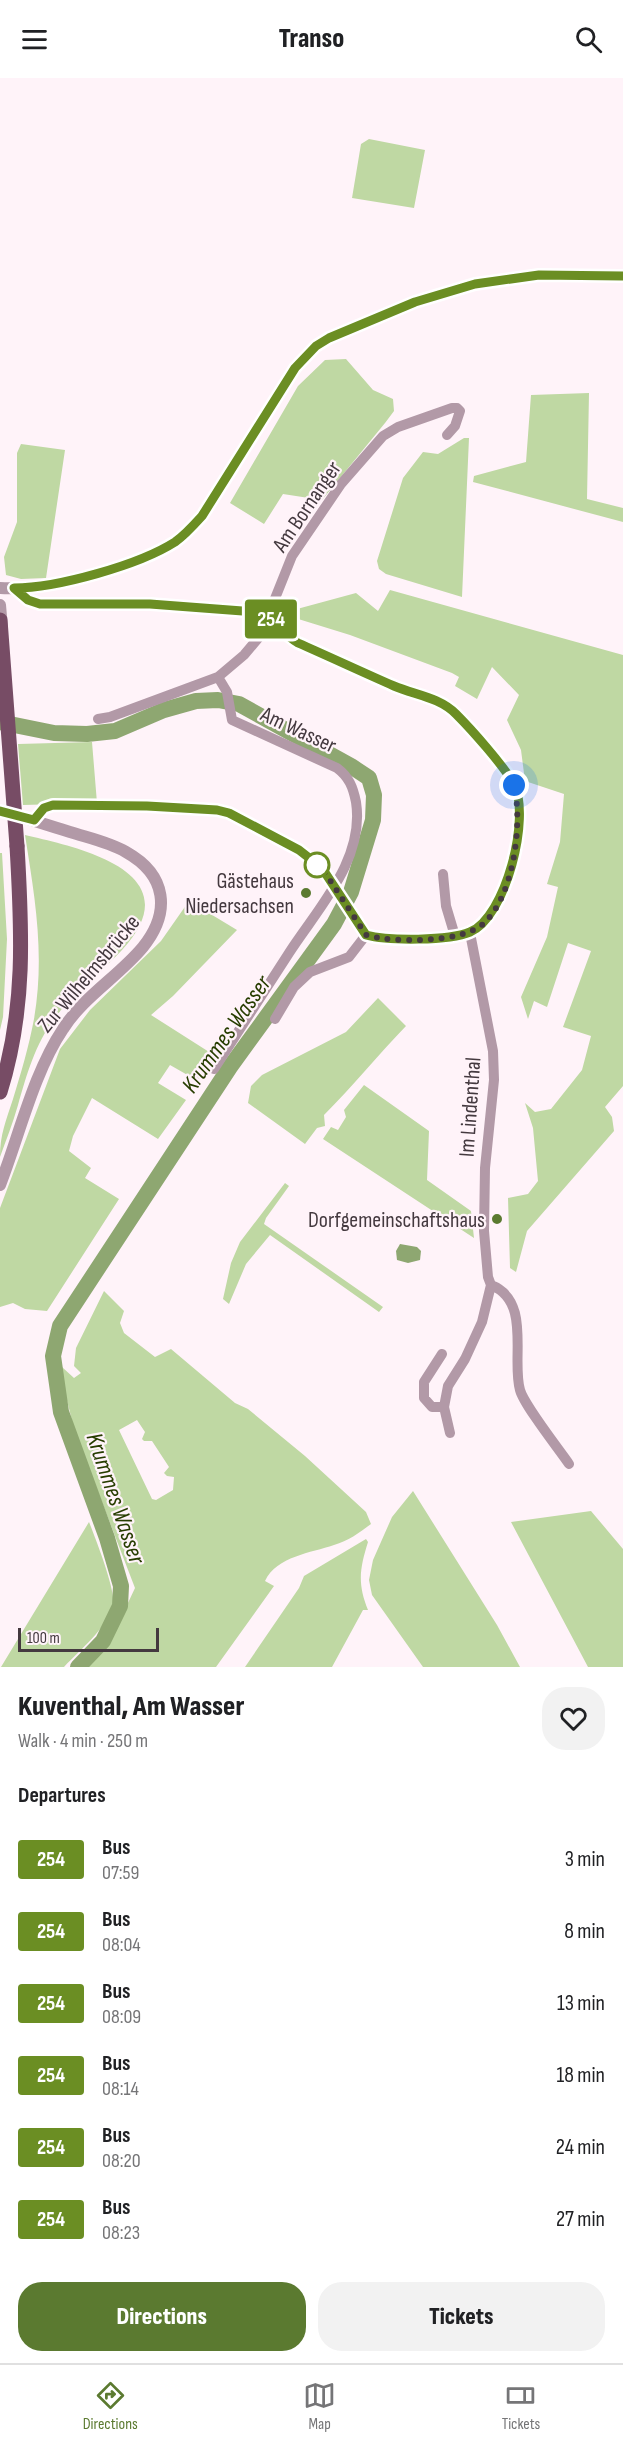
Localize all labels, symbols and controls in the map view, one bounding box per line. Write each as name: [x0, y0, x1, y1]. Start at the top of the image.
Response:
icon: menu: [18, 23, 51, 56]
text: Transo: [279, 23, 344, 55]
icon: search: [572, 23, 605, 56]
street label: Am Bornanger: [266, 456, 347, 558]
line badge: 254: [236, 600, 306, 638]
text: 254: [257, 607, 285, 632]
street label: Am Wasser: [255, 701, 340, 760]
your location: [499, 770, 529, 800]
unlabelled marker: [304, 852, 330, 878]
place label: Gästehaus Niedersachsen: [185, 868, 294, 920]
marker: Gästehaus Niedersachsen: [299, 886, 313, 900]
street label: Zur Wilhelmsbrücke: [32, 910, 146, 1038]
water label: Krummes Wasser: [175, 969, 278, 1098]
street label: Im Lindenthal: [454, 1056, 487, 1158]
place label: Dorfgemeinschaftshaus: [308, 1207, 485, 1234]
marker: Dorfgemeinschaftshaus: [490, 1212, 504, 1226]
water label: Krummes Wasser: [80, 1429, 152, 1568]
scale bar: [18, 1625, 159, 1652]
text: 100 m: [27, 1629, 60, 1648]
button: heart: [542, 1687, 605, 1750]
text: Kuventhal, Am Wasser: [18, 1690, 244, 1723]
text: Walk · 4 min · 250 m: [18, 1729, 148, 1753]
text: Departures: [18, 1782, 106, 1809]
text: Bus: [102, 1834, 131, 1861]
text: 3 min: [565, 1846, 605, 1873]
text: 254: [37, 1847, 65, 1872]
text: 07:59: [102, 1861, 139, 1885]
text: Bus: [102, 1906, 131, 1933]
text: 8 min: [564, 1918, 605, 1945]
text: 254: [37, 1919, 65, 1944]
text: 08:04: [102, 1933, 141, 1957]
text: Bus: [102, 1978, 131, 2005]
text: 13 min: [557, 1990, 605, 2017]
text: 254: [37, 1991, 65, 2016]
text: 08:09: [102, 2005, 141, 2029]
text: Bus: [102, 2050, 131, 2077]
text: 18 min: [557, 2062, 605, 2089]
text: 254: [37, 2063, 65, 2088]
text: 08:14: [102, 2077, 139, 2101]
text: Bus: [102, 2122, 131, 2149]
text: 24 min: [556, 2134, 605, 2161]
text: 254: [37, 2135, 65, 2160]
text: 08:20: [102, 2149, 141, 2173]
text: Bus: [102, 2194, 131, 2221]
text: 27 min: [556, 2206, 605, 2233]
text: 254: [37, 2207, 65, 2232]
text: 08:23: [102, 2221, 140, 2245]
button: Directions: [18, 2282, 306, 2351]
button: Tickets: [318, 2282, 605, 2351]
tab: Directions: [83, 2379, 138, 2434]
tab: Map: [303, 2379, 336, 2434]
tab: Tickets: [502, 2379, 540, 2434]

